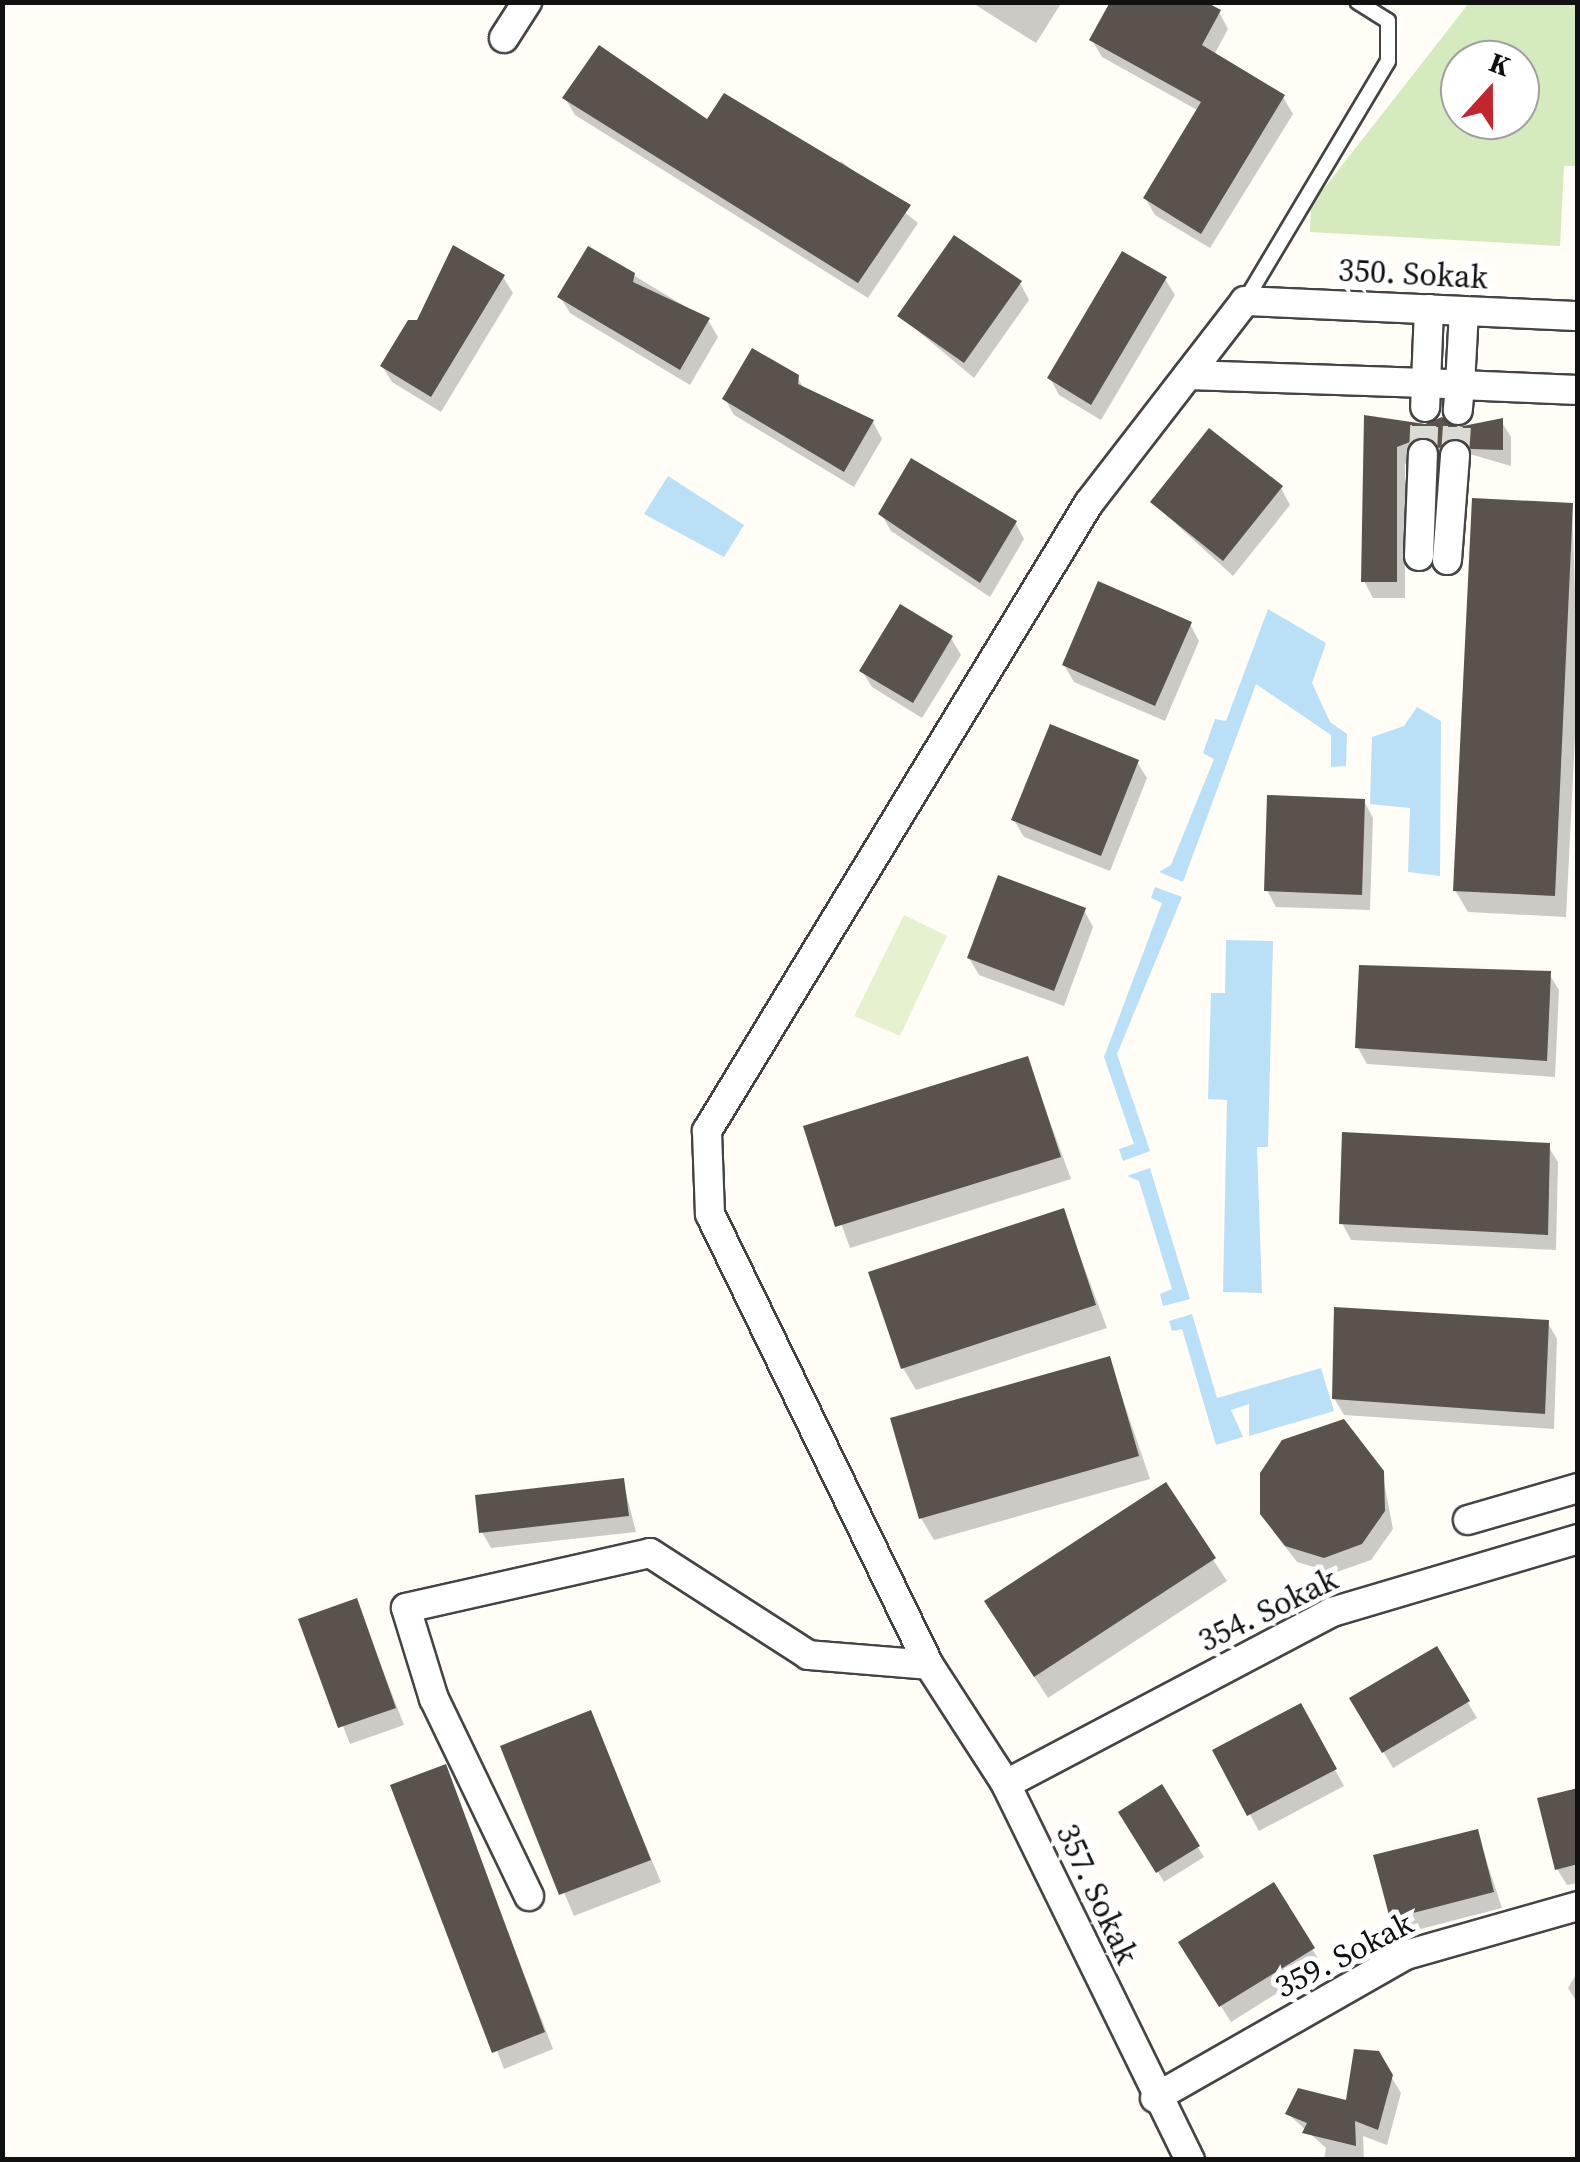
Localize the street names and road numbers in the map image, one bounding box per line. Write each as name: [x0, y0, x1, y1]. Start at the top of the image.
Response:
street label: 350. Sokak: [1337, 251, 1489, 297]
street label: 354. Sokak: [1192, 1560, 1344, 1660]
street label: 357. Sokak: [1048, 1818, 1146, 1970]
street label: 359. Sokak: [1268, 1904, 1420, 2006]

